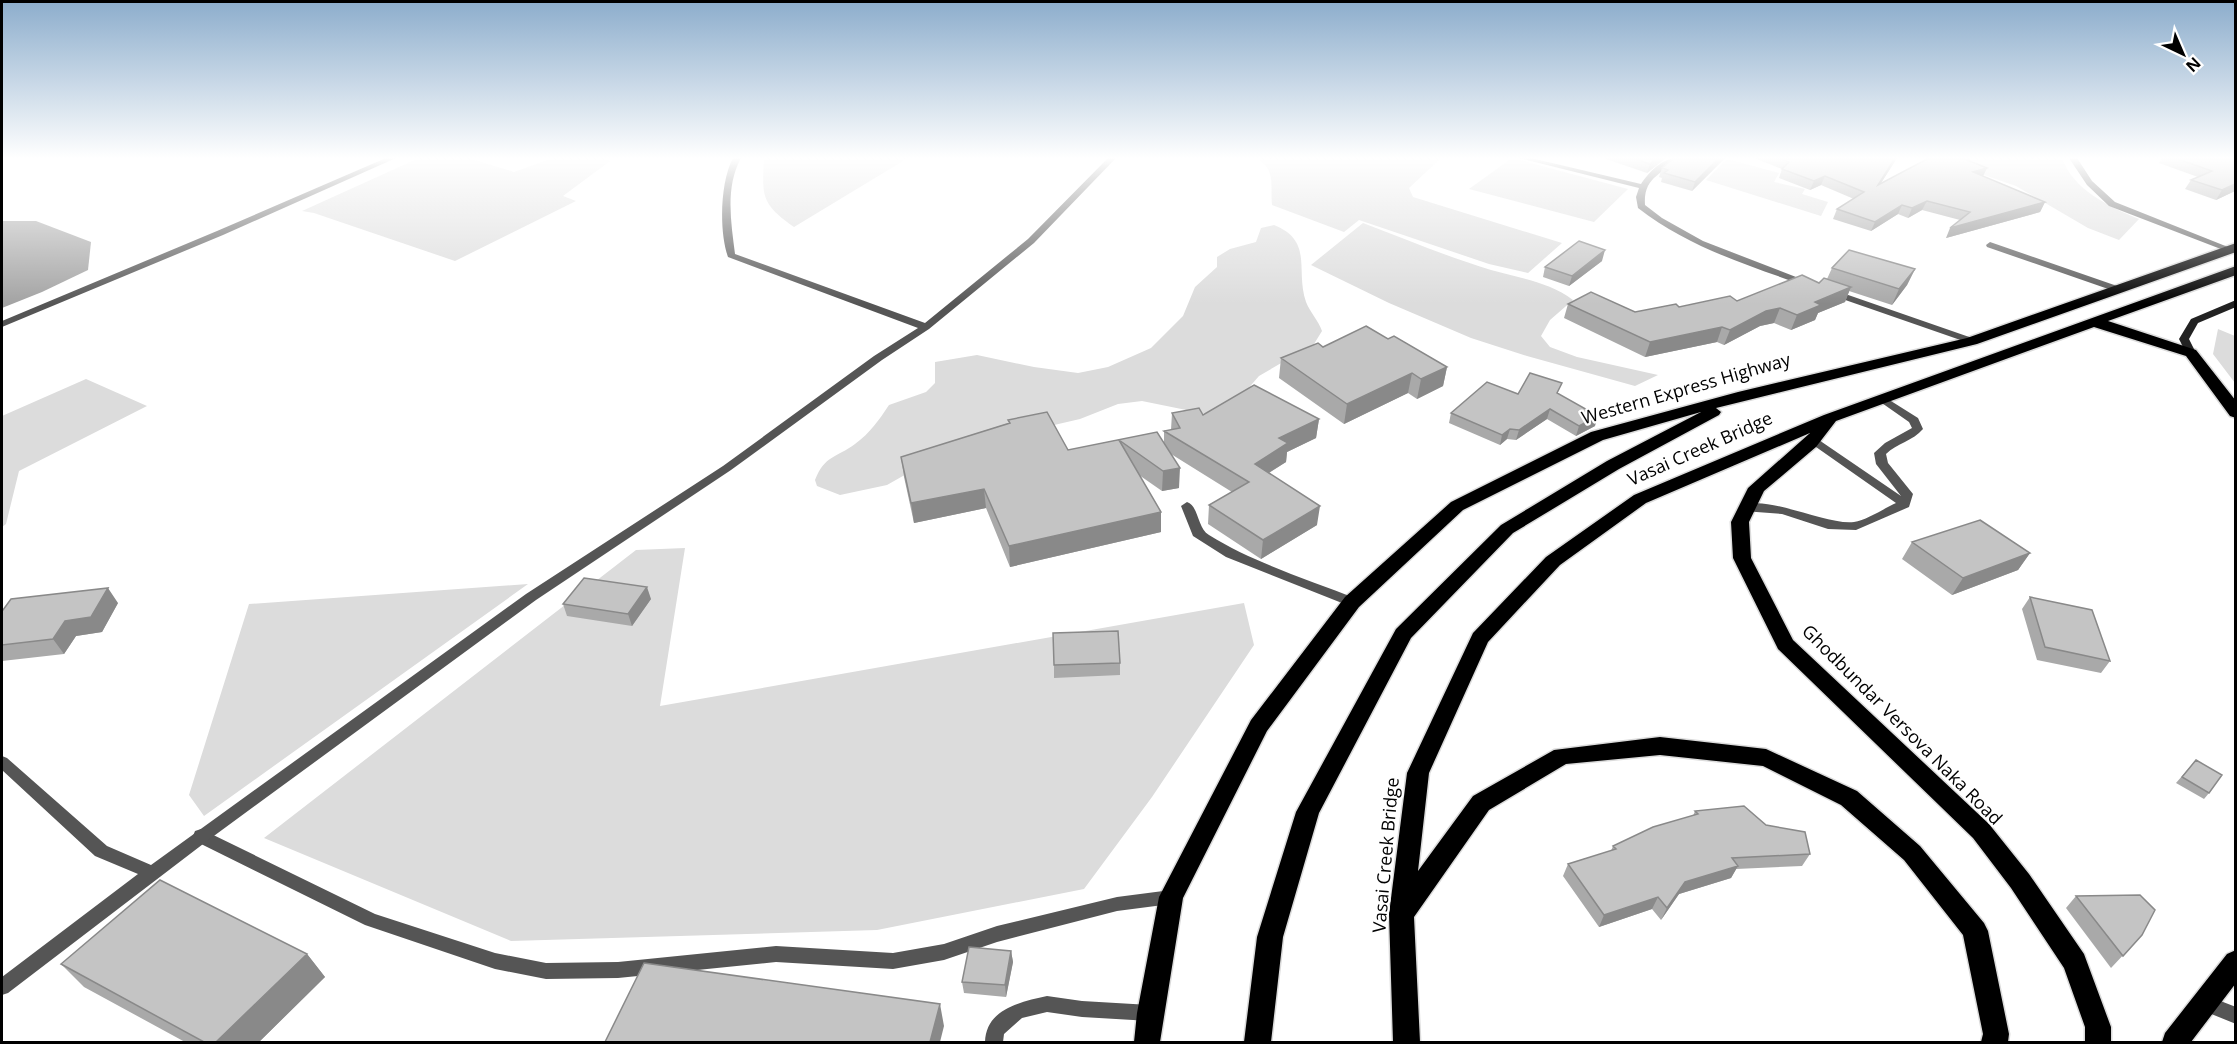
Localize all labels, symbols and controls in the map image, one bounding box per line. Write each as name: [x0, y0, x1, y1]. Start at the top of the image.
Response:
north arrow: [2153, 24, 2213, 84]
text: N: [2181, 52, 2206, 77]
street label: Western Express Highway: [1578, 346, 1794, 429]
street label: Vasai Creek Bridge: [1623, 405, 1776, 491]
street label: Ghodbundar Versova Naka Road: [1797, 619, 2008, 830]
street label: Vasai Creek Bridge: [1366, 776, 1404, 934]

